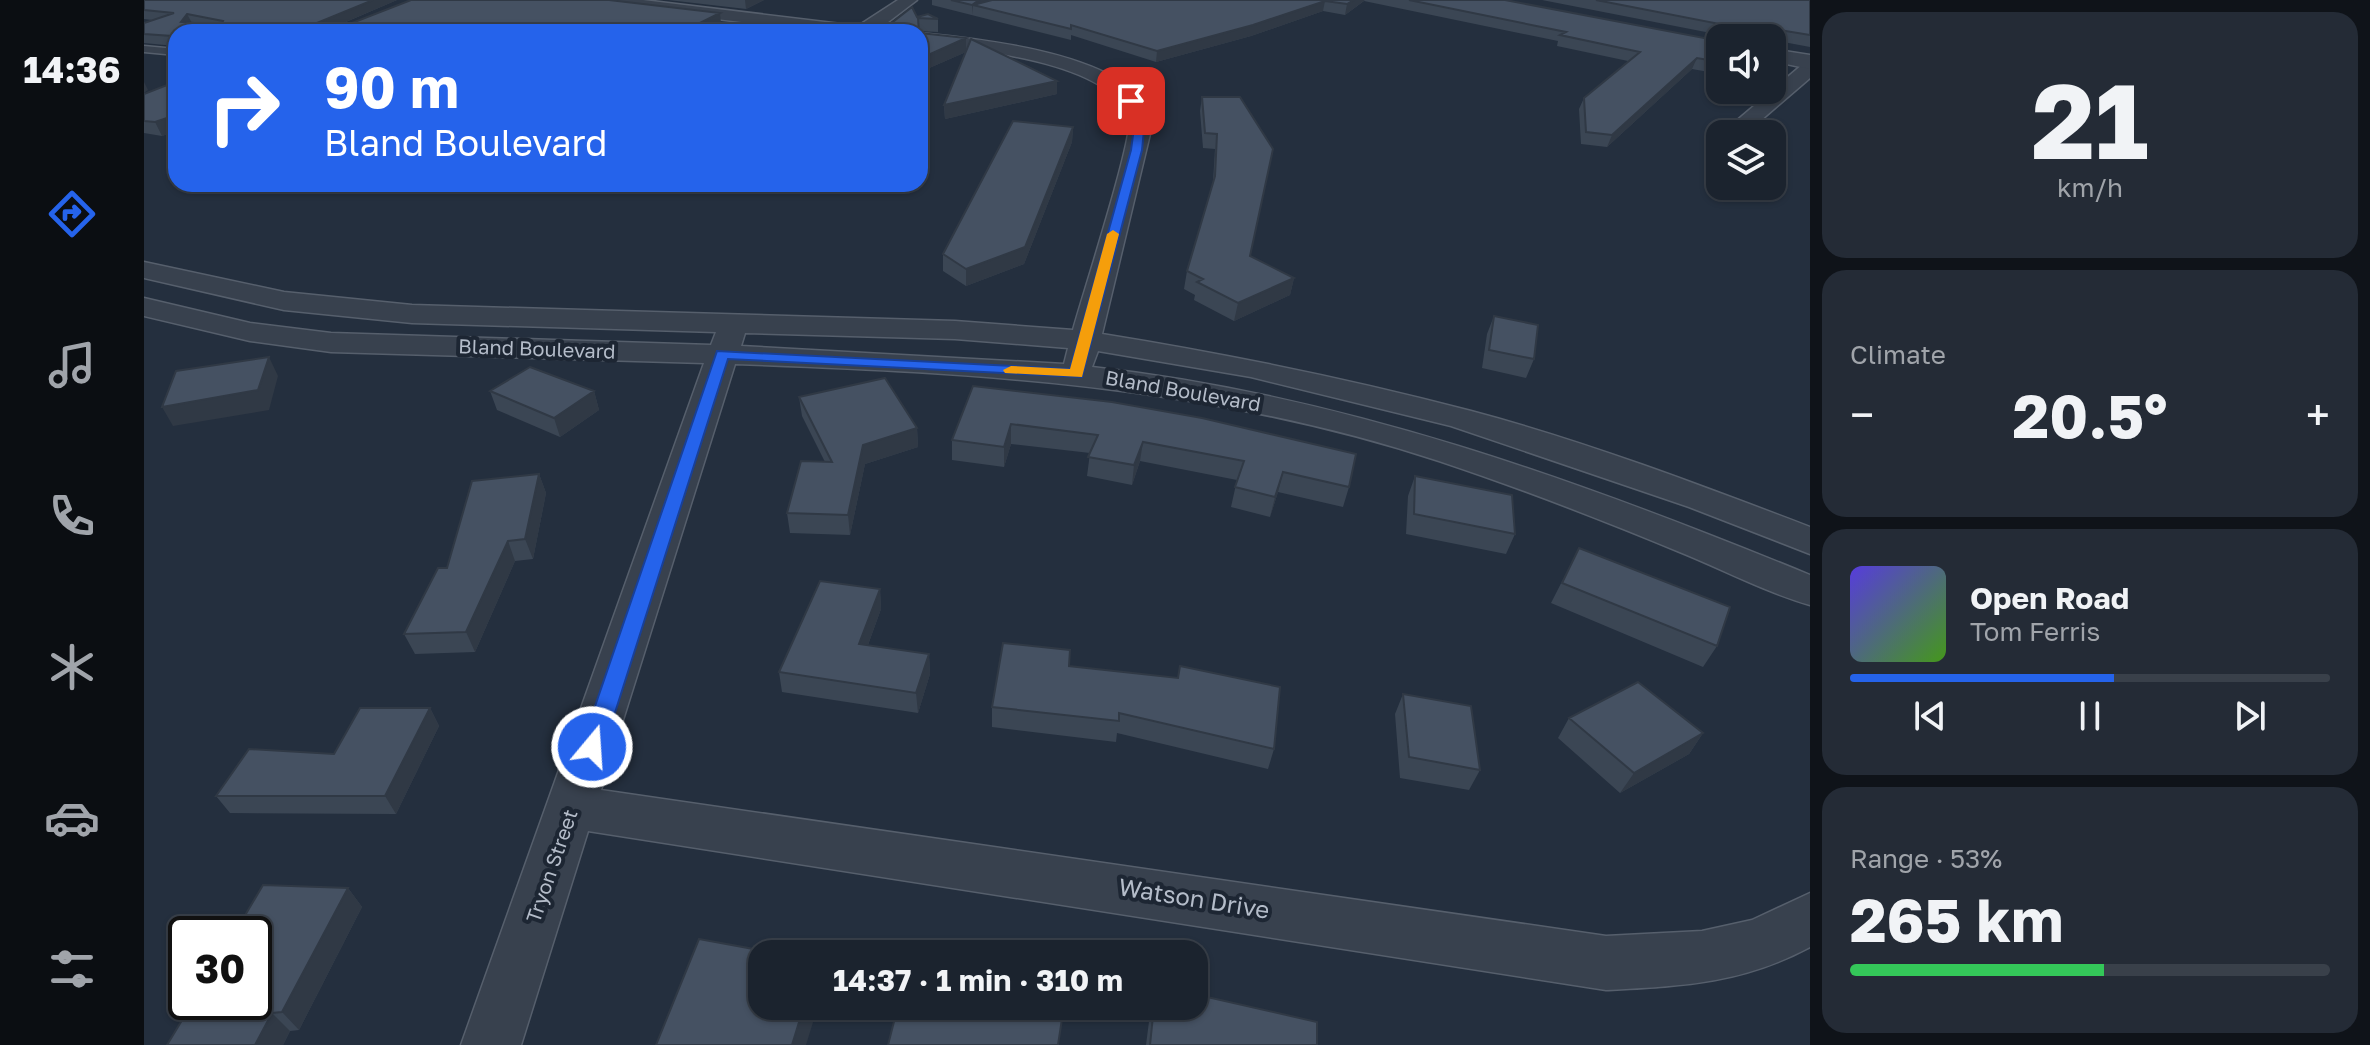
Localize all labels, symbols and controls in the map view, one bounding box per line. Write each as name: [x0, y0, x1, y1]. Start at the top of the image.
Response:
map controls: [1706, 24, 1786, 200]
button: sound: [1706, 24, 1786, 104]
text: 14:36: [23, 48, 121, 91]
text: 90 m: [324, 53, 459, 120]
icon: right: [192, 56, 296, 160]
text: 21: [2031, 57, 2149, 182]
pin: [1097, 67, 1165, 135]
icon: arrive: [1109, 79, 1153, 123]
button: layers: [1706, 120, 1786, 200]
text: Bland Boulevard: [324, 121, 607, 164]
text: km/h: [2057, 172, 2123, 203]
icon: directions: [44, 186, 100, 242]
street label: Bland Boulevard: [458, 333, 616, 363]
icon: music: [44, 337, 100, 393]
text: Climate: [1850, 339, 1946, 370]
street label: Bland Boulevard: [1104, 365, 1263, 415]
text: 20.5°: [2013, 379, 2167, 451]
text: −: [1850, 388, 1874, 441]
text: +: [2306, 388, 2330, 441]
icon: phone: [44, 488, 100, 544]
text: Open Road: [1970, 580, 2129, 616]
text: Tom Ferris: [1970, 616, 2100, 647]
icon: climate: [44, 639, 100, 695]
icon: previous: [1908, 694, 1952, 738]
icon: pause: [2068, 694, 2112, 738]
icon: next: [2228, 694, 2272, 738]
position arrow: [550, 705, 634, 789]
icon: car: [44, 790, 100, 846]
street label: Tryon Street: [520, 806, 582, 926]
text: Range · 53%: [1850, 843, 2002, 874]
street label: Watson Drive: [1117, 871, 1272, 924]
text: 265 km: [1850, 883, 2064, 955]
speed limit sign: 30: [168, 916, 272, 1020]
icon: filters: [44, 941, 100, 997]
text: 14:37 · 1 min · 310 m: [833, 962, 1123, 998]

